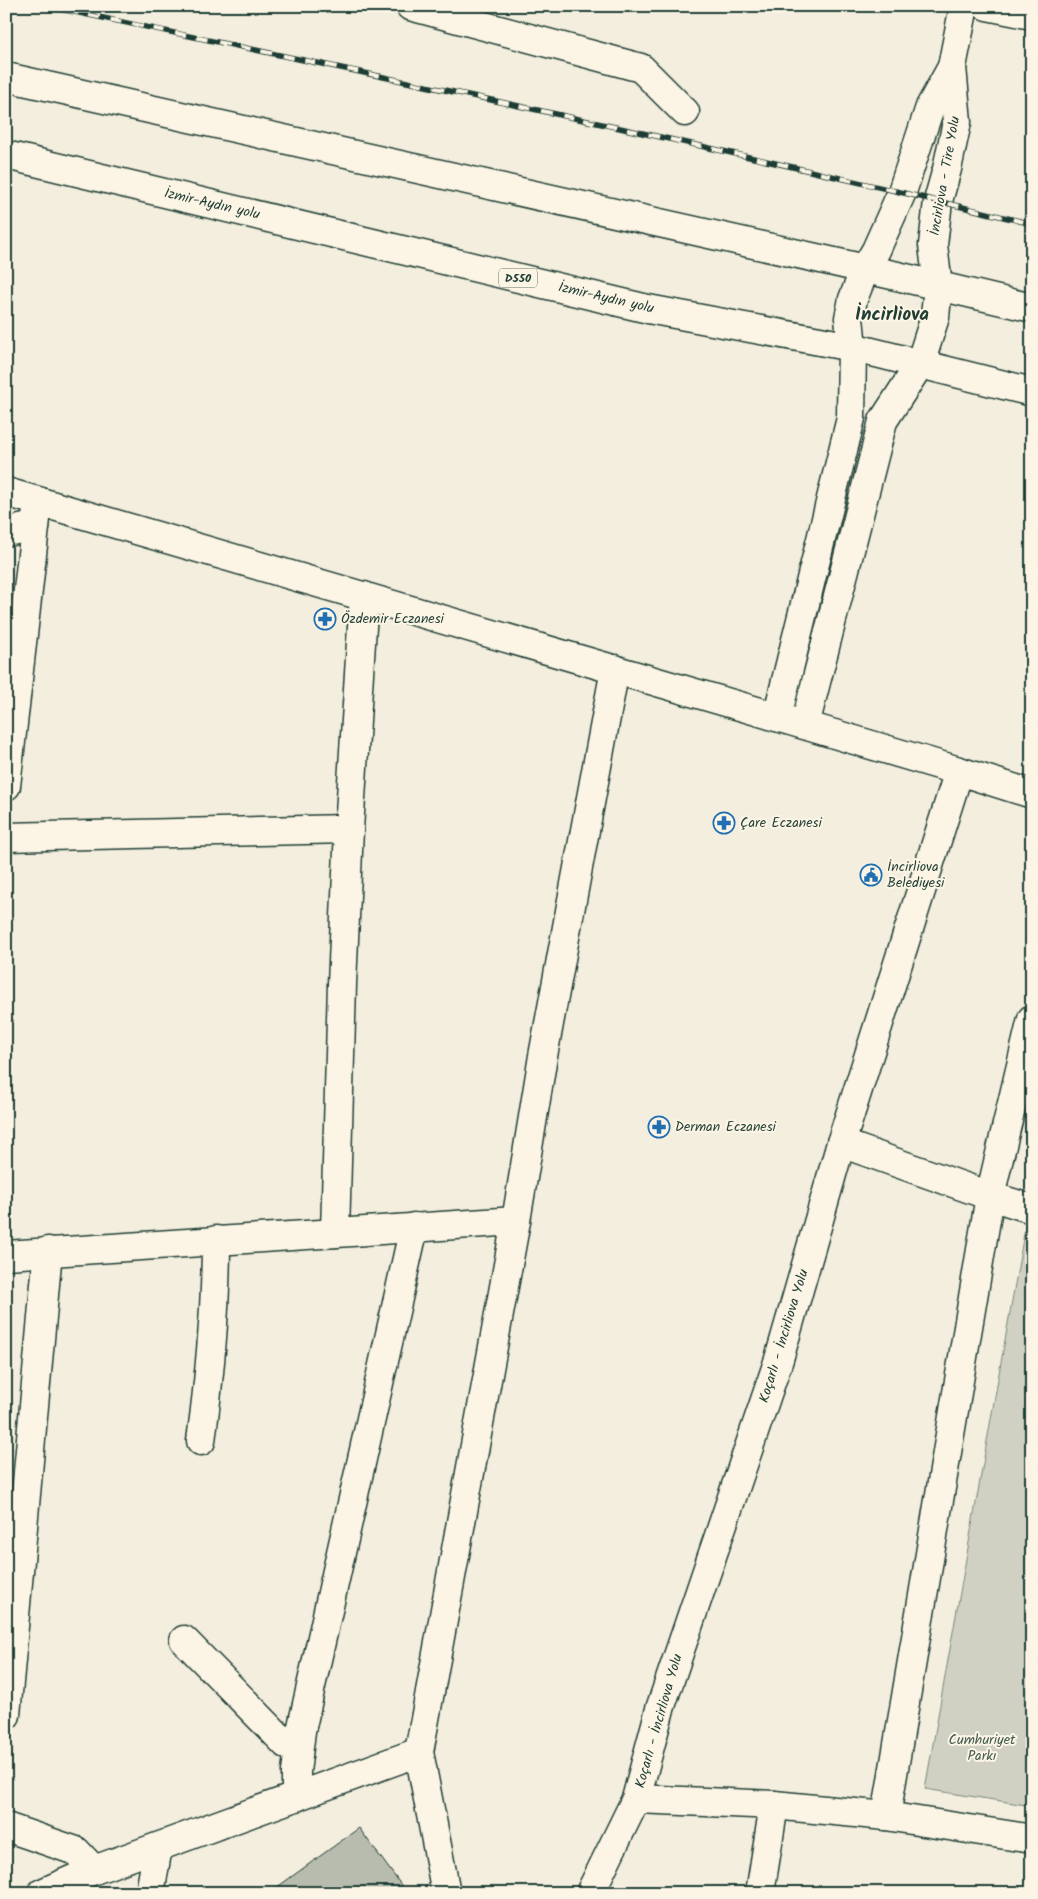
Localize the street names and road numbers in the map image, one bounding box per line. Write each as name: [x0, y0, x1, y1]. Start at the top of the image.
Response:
street label: İncirliova - Tire Yolu: [924, 114, 966, 238]
street label: İzmir-Aydın yolu: [162, 182, 262, 226]
road number: D550: [499, 268, 537, 288]
street label: İzmir-Aydın yolu: [556, 276, 656, 320]
street label: Koçarlı - İncirliova Yolu: [753, 1266, 815, 1405]
street label: Koçarlı - İncirliova Yolu: [629, 1651, 689, 1791]

